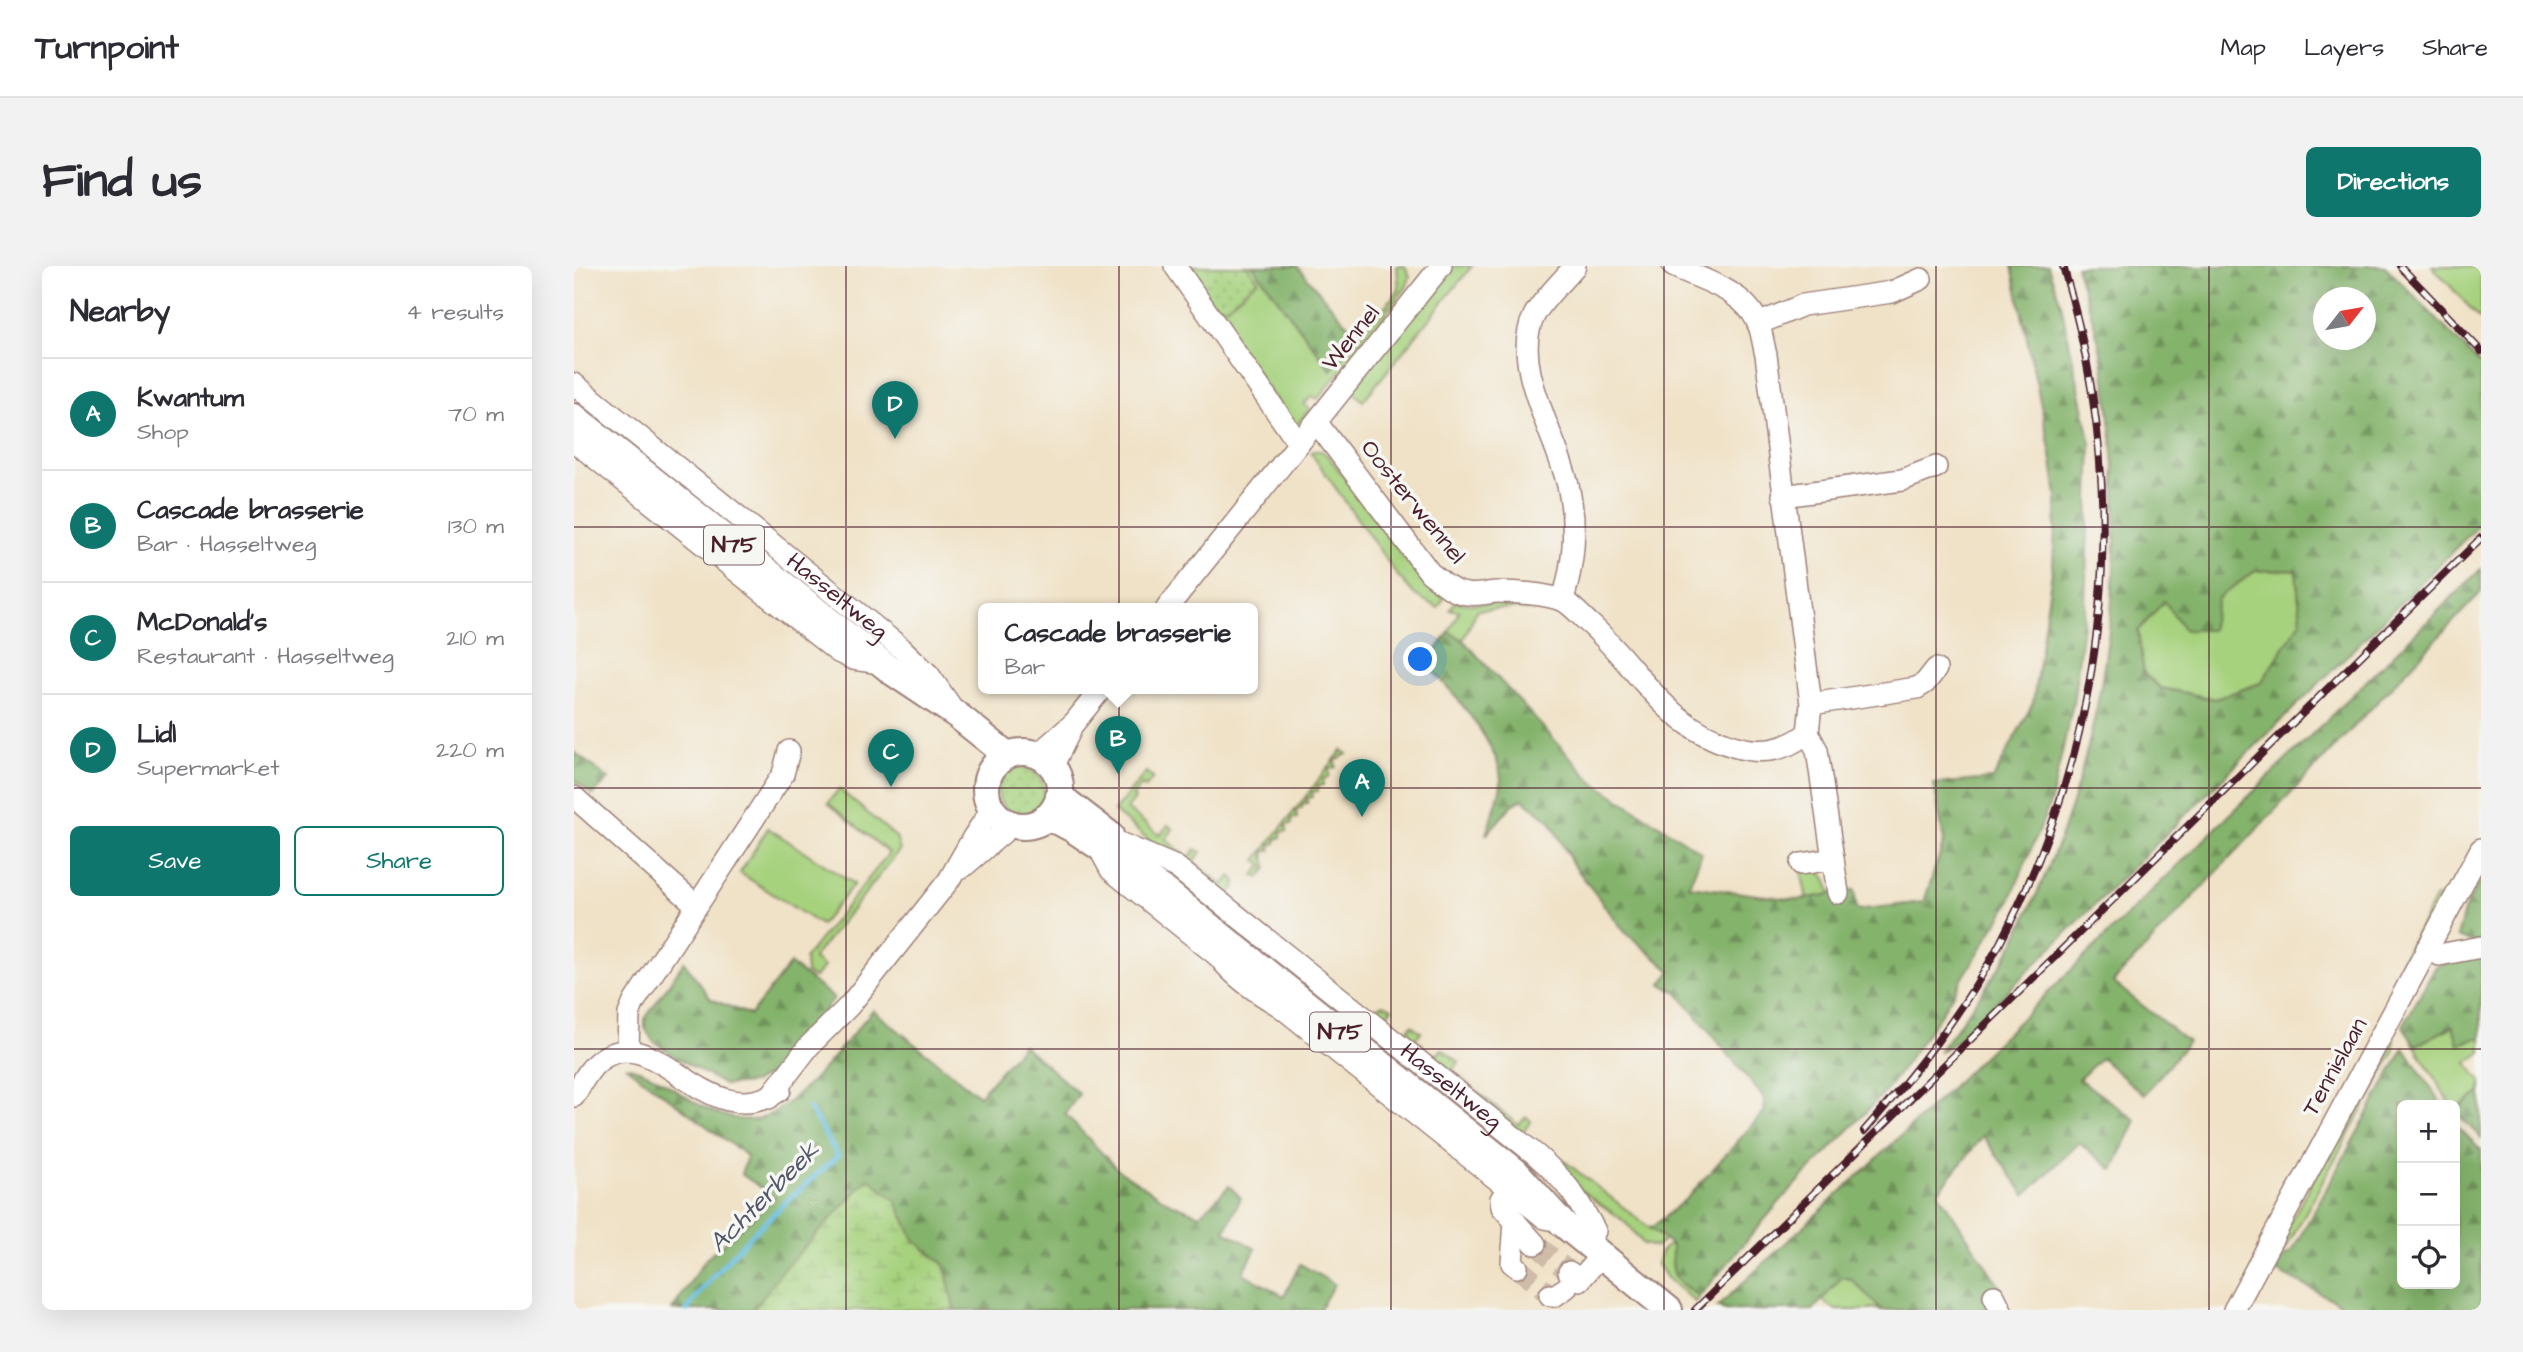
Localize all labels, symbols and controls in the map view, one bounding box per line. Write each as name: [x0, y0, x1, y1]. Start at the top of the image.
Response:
text: Turnpoint: [35, 25, 179, 71]
text: Map: [2221, 31, 2266, 65]
text: Layers: [2304, 31, 2384, 65]
text: Share: [2422, 31, 2488, 65]
button: Directions: [2306, 147, 2481, 217]
text: Find us: [42, 148, 202, 216]
north arrow: [2313, 287, 2376, 350]
text: Nearby: [70, 291, 170, 333]
text: 4 results: [406, 296, 504, 328]
street label: Wennel: [1314, 298, 1388, 378]
text: Kwantum: [137, 380, 244, 416]
pin: D: [872, 381, 918, 439]
text: A: [86, 398, 100, 430]
text: 70 m: [448, 398, 504, 430]
text: Shop: [137, 416, 189, 448]
street label: Oosterwennel: [1352, 433, 1474, 571]
text: Cascade brasserie: [137, 492, 364, 528]
text: B: [85, 510, 101, 542]
text: 130 m: [448, 510, 504, 542]
road number: N75: [704, 526, 764, 564]
text: Bar · Hasseltweg: [137, 528, 316, 560]
street label: Hasseltweg: [779, 545, 895, 649]
popup: [978, 603, 1258, 694]
text: McDonald's: [137, 604, 267, 640]
text: Cascade brasserie: [1005, 615, 1231, 651]
text: C: [85, 622, 101, 654]
text: 210 m: [446, 622, 504, 654]
text: Restaurant · Hasseltweg: [137, 640, 394, 672]
your location: [1403, 642, 1437, 676]
text: Bar: [1005, 651, 1045, 683]
text: Lidl: [137, 716, 176, 752]
pin: B: [1095, 716, 1141, 774]
pin: C: [868, 729, 914, 787]
text: D: [86, 734, 100, 766]
text: 220 m: [436, 734, 504, 766]
text: Supermarket: [137, 752, 280, 784]
pin: A: [1339, 759, 1385, 817]
button: Save: [70, 826, 280, 896]
button: Share: [294, 826, 504, 896]
road number: N75: [1310, 1012, 1370, 1052]
street label: Tennislaan: [2294, 1012, 2376, 1122]
street label: Hasseltweg: [1393, 1035, 1509, 1139]
map controls: [2397, 1100, 2460, 1289]
button: +: [2397, 1100, 2460, 1163]
water label: Achterbeek: [700, 1133, 828, 1261]
button: −: [2397, 1163, 2460, 1226]
button: locate: [2397, 1226, 2460, 1289]

